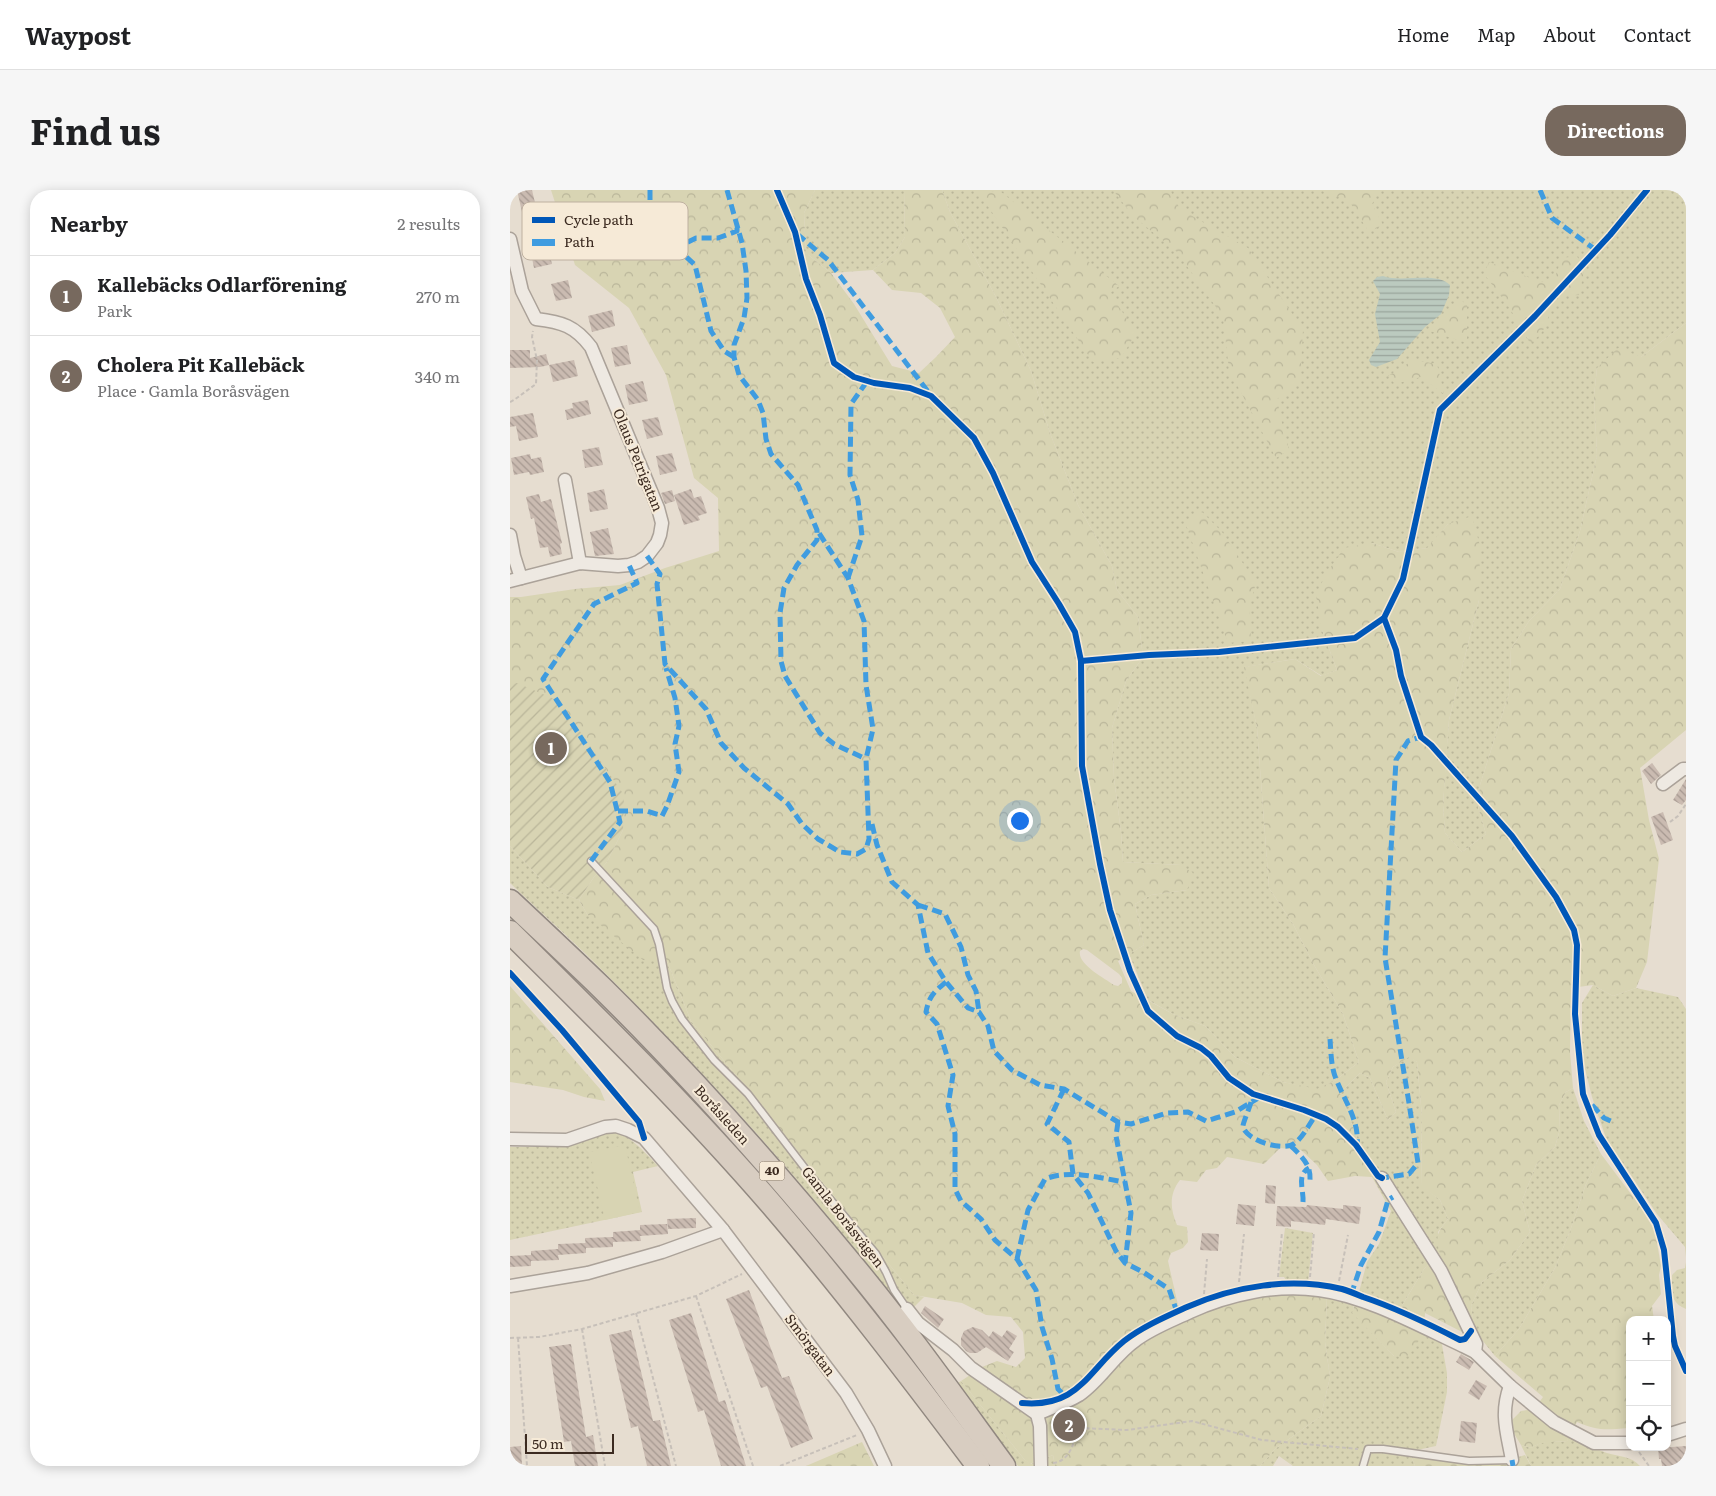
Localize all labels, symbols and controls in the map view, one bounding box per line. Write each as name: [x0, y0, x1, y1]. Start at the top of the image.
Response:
text: Waypost: [25, 17, 131, 52]
text: Home: [1397, 21, 1449, 48]
text: Map: [1477, 21, 1515, 48]
text: About: [1543, 21, 1596, 48]
text: Contact: [1624, 21, 1691, 48]
text: Find us: [30, 104, 160, 156]
button: Directions: [1545, 105, 1686, 156]
legend: [522, 202, 688, 260]
text: Nearby: [50, 207, 128, 238]
text: Cycle path: [564, 209, 633, 229]
text: 2 results: [397, 211, 460, 235]
text: Path: [564, 231, 594, 251]
text: Kallebäcks Odlarförening: [97, 270, 347, 298]
text: 1: [63, 284, 69, 308]
text: 270 m: [416, 284, 460, 308]
text: Park: [97, 298, 132, 322]
text: Cholera Pit Kallebäck: [97, 350, 304, 378]
text: 2: [62, 364, 70, 388]
text: 340 m: [415, 364, 460, 388]
text: Place · Gamla Boråsvägen: [97, 378, 290, 402]
street label: Olaus Petrigatan: [609, 405, 669, 514]
pin: 1: [535, 729, 567, 767]
your location: [1007, 808, 1033, 834]
street label: Boråsleden: [690, 1080, 755, 1149]
road number: 40: [760, 1161, 784, 1180]
street label: Gamla Boråsvägen: [798, 1162, 890, 1271]
street label: Smörgatan: [781, 1309, 841, 1380]
map controls: [1626, 1316, 1671, 1451]
button: +: [1626, 1316, 1671, 1361]
button: −: [1626, 1361, 1671, 1406]
pin: 2: [1053, 1406, 1085, 1444]
button: locate: [1626, 1406, 1671, 1451]
scale bar: [525, 1431, 614, 1454]
text: 50 m: [532, 1433, 564, 1453]

